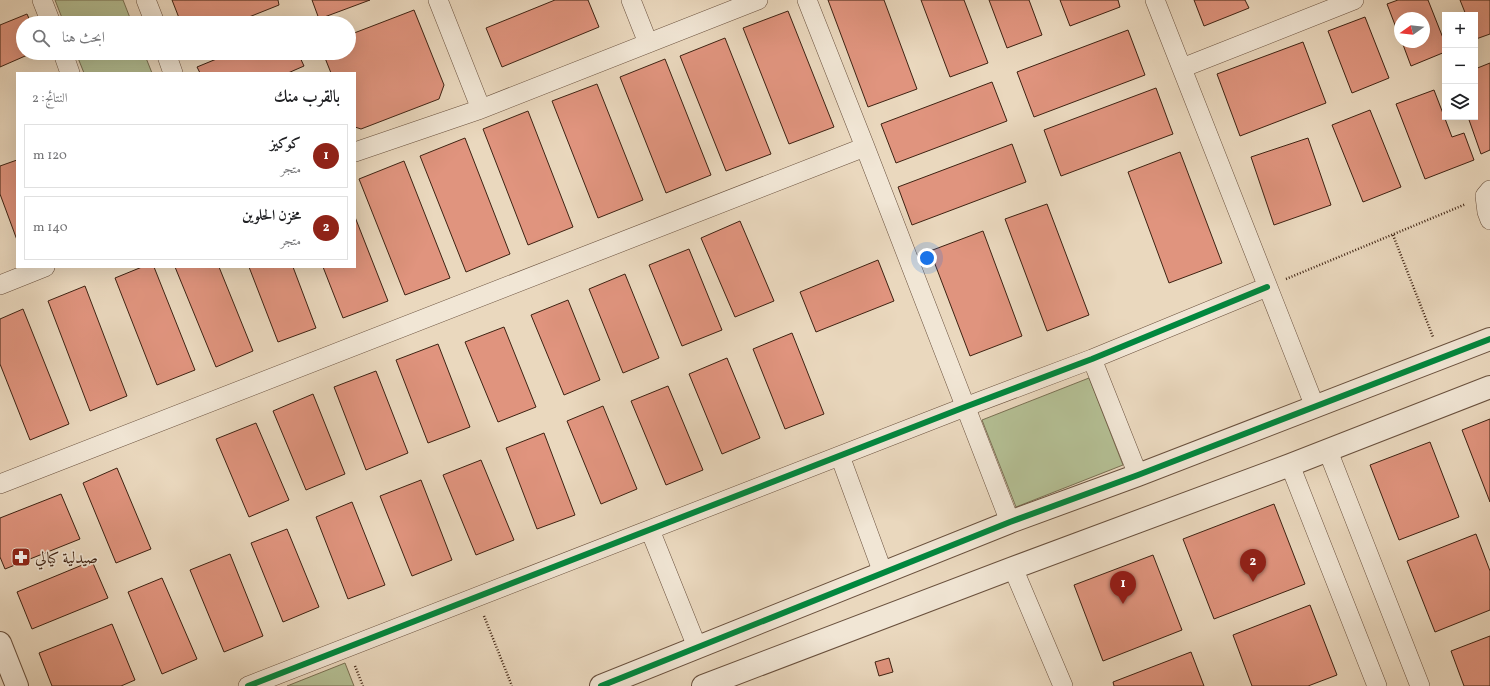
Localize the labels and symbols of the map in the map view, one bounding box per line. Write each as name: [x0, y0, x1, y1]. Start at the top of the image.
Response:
north arrow: [1394, 12, 1430, 48]
your location: [917, 248, 937, 268]
pharmacy icon: صيدلية كيالي: [10, 546, 32, 568]
place label: صيدلية كيالي: [35, 548, 98, 570]
pin: 2: [1240, 549, 1266, 582]
pin: 1: [1110, 571, 1136, 604]

